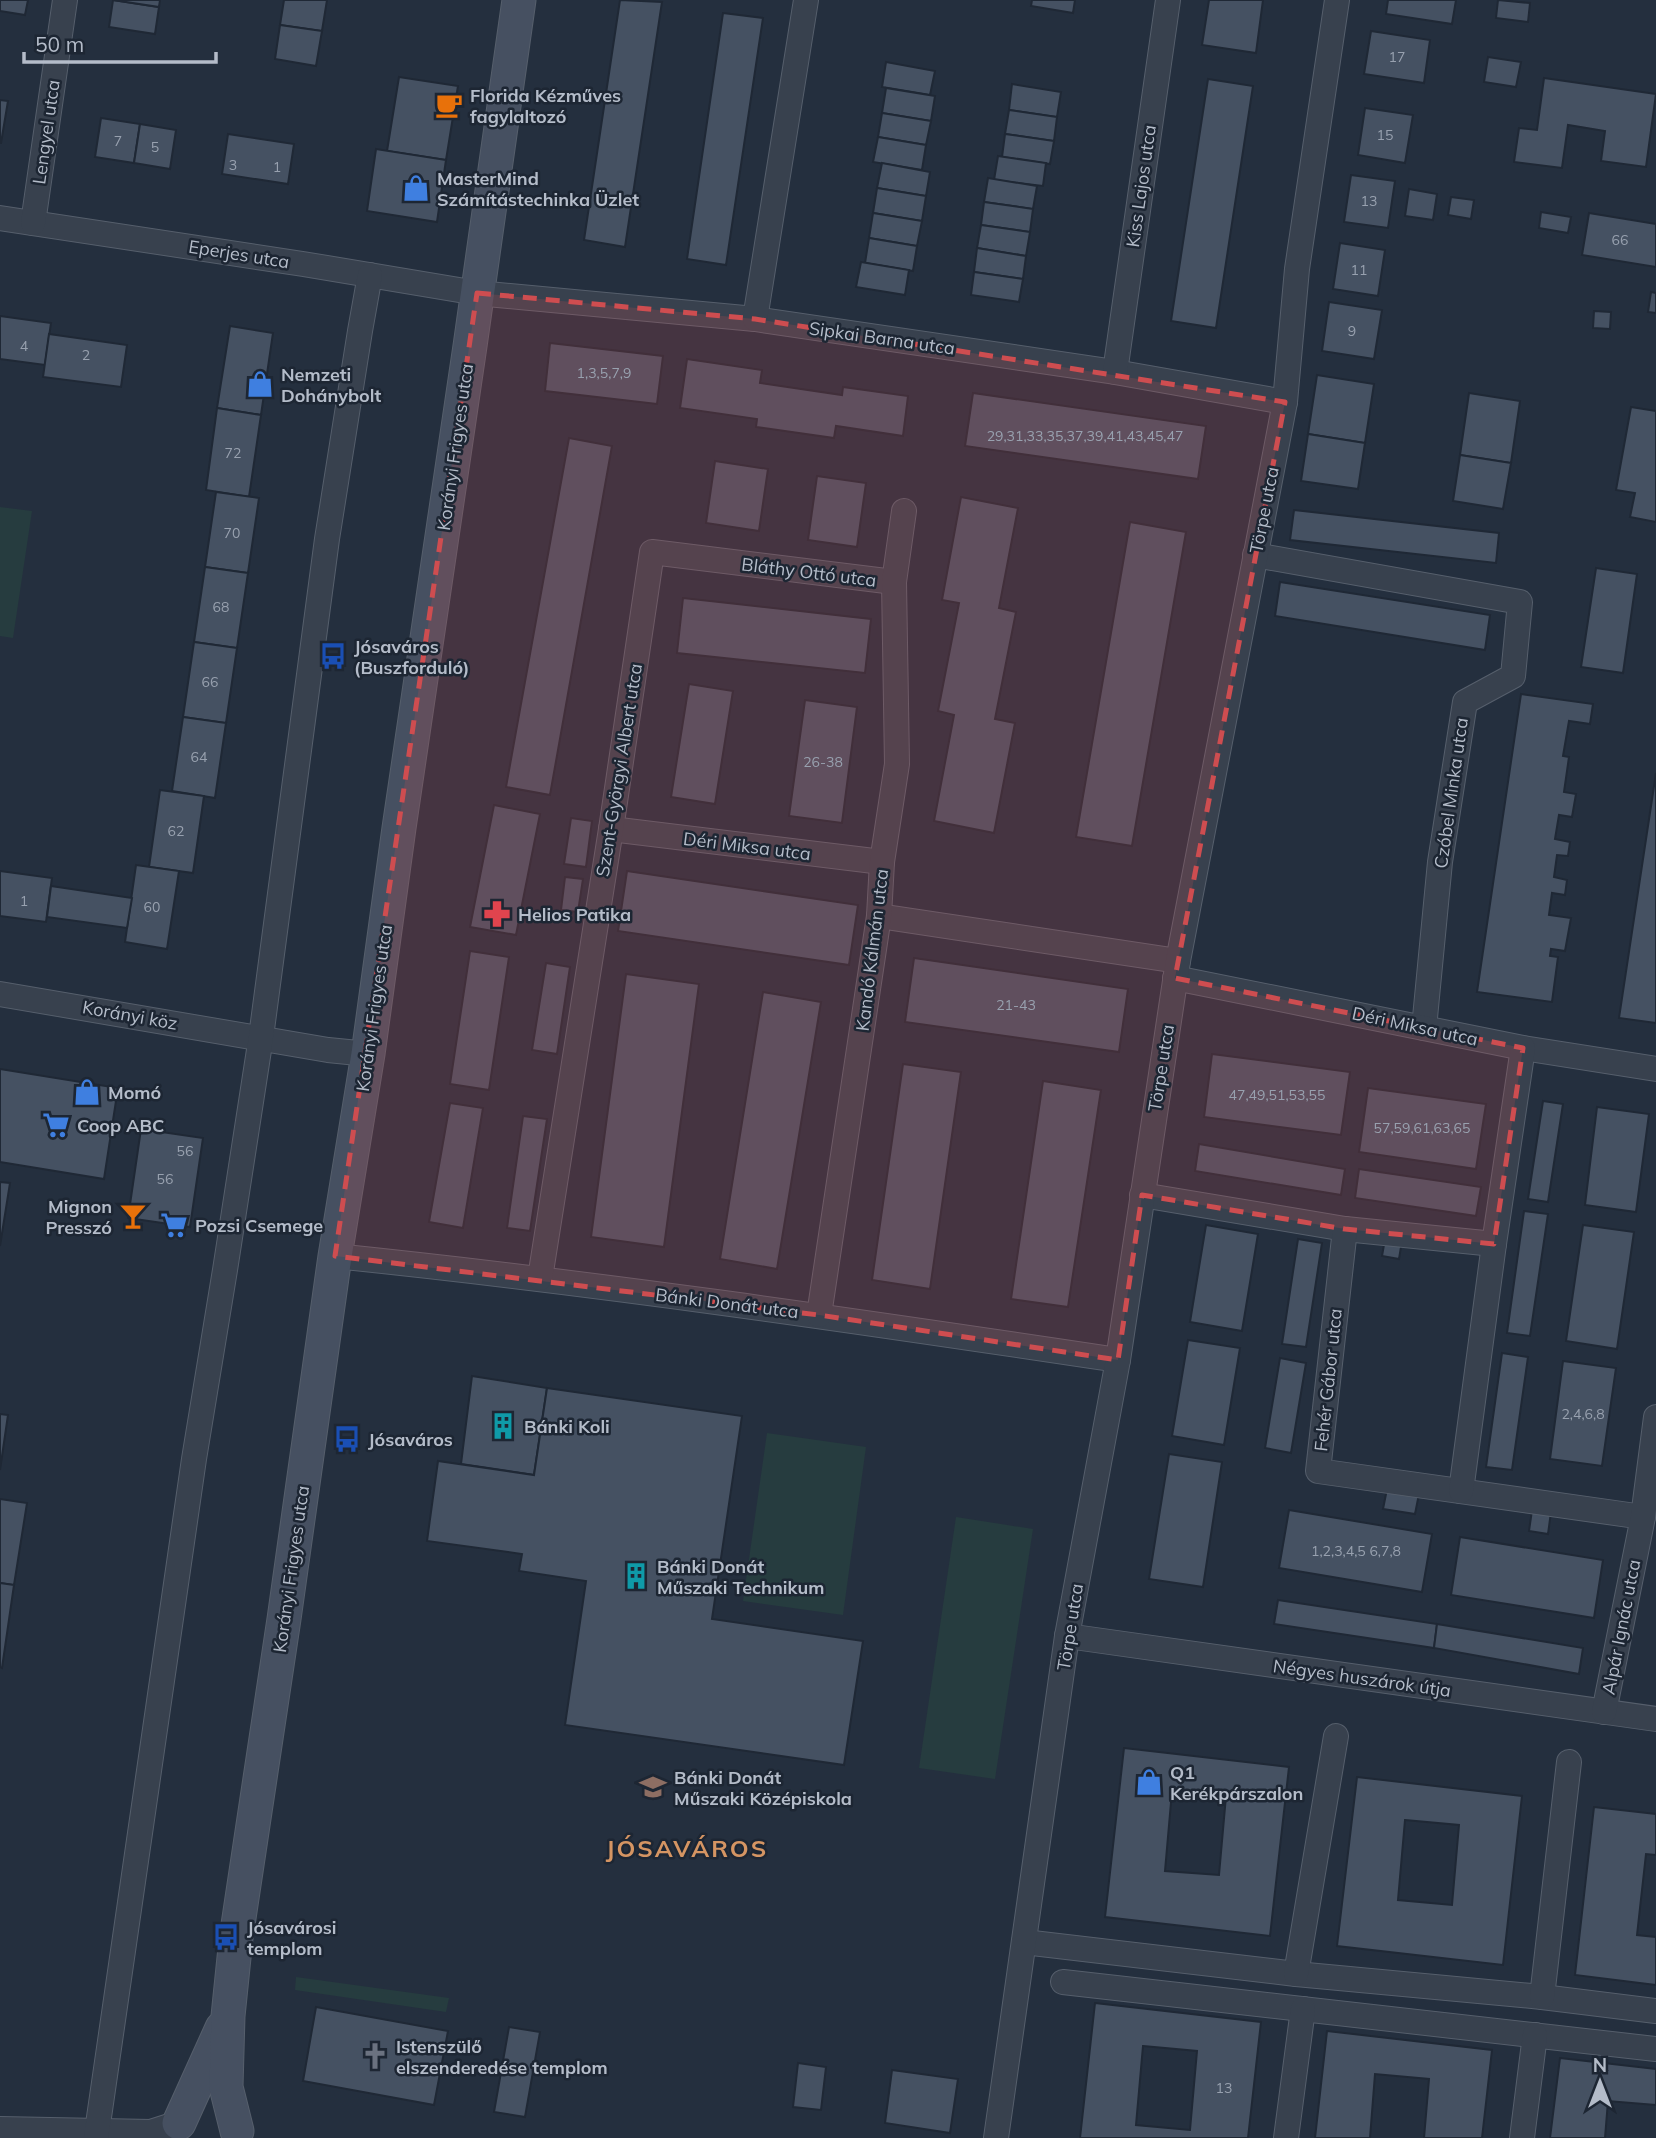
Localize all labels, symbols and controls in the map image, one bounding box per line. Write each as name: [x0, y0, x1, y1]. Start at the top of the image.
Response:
scale bar: [24, 21, 217, 65]
text: 50 m: [35, 31, 84, 57]
house number: 17: [1389, 48, 1405, 66]
street label: Lengyel utca: [27, 78, 65, 186]
place label: Florida Kézműves fagylaltozó: [470, 84, 621, 128]
cafe icon: Florida Kézműves fagylaltozó: [434, 90, 464, 120]
street label: Kiss Lajos utca: [1121, 123, 1161, 249]
house number: 15: [1377, 126, 1393, 144]
house number: 7: [114, 132, 122, 150]
house number: 5: [151, 138, 159, 156]
house number: 3: [229, 156, 237, 174]
house number: 1: [273, 158, 281, 176]
place label: MasterMind Számítástechinka Üzlet: [437, 167, 639, 211]
shop icon: MasterMind Számítástechinka Üzlet: [401, 173, 431, 203]
house number: 13: [1361, 192, 1377, 210]
house number: 66: [1612, 231, 1628, 249]
street label: Eperjes utca: [187, 235, 291, 273]
house number: 11: [1351, 261, 1367, 279]
street label: Sipkai Barna utca: [808, 316, 956, 360]
house number: 9: [1348, 322, 1356, 340]
house number: 4: [20, 337, 29, 355]
house number: 2: [82, 346, 90, 364]
street label: Korányi Frigyes utca: [432, 362, 478, 532]
place label: Nemzeti Dohánybolt: [281, 363, 381, 407]
house number: 1,3,5,7,9: [577, 364, 631, 382]
shop icon: Nemzeti Dohánybolt: [245, 369, 275, 399]
house number: 29,31,33,35,37,39,41,43,45,47: [987, 427, 1183, 445]
house number: 72: [225, 444, 241, 462]
street label: Törpe utca: [1244, 465, 1284, 555]
house number: 70: [224, 524, 240, 542]
street label: Bláthy Ottó utca: [740, 552, 878, 592]
house number: 68: [213, 598, 229, 616]
place label: Jósaváros (Buszforduló): [354, 635, 469, 679]
bus stop icon: Jósaváros (Buszforduló): [318, 641, 348, 671]
street label: Szent-Györgyi Albert utca: [591, 662, 647, 878]
house number: 66: [202, 673, 218, 691]
street label: Czóbel Minka utca: [1429, 716, 1473, 870]
house number: 64: [191, 748, 208, 766]
house number: 26-38: [803, 753, 843, 771]
house number: 62: [168, 822, 184, 840]
street label: Déri Miksa utca: [682, 827, 812, 865]
street label: Kandó Kálmán utca: [851, 868, 893, 1032]
house number: 1: [20, 892, 28, 910]
house number: 60: [144, 898, 160, 916]
pharmacy icon: Helios Patika: [482, 899, 512, 929]
place label: Helios Patika: [518, 903, 631, 926]
street label: Korányi Frigyes utca: [351, 923, 397, 1093]
street label: Korányi köz: [81, 995, 179, 1035]
house number: 21-43: [996, 996, 1036, 1014]
street label: Déri Miksa utca: [1350, 1001, 1480, 1051]
street label: Törpe utca: [1143, 1023, 1179, 1113]
shop icon: Momó: [72, 1077, 102, 1107]
place label: Momó: [108, 1081, 161, 1104]
house number: 47,49,51,53,55: [1229, 1086, 1325, 1104]
supermarket icon: Coop ABC: [41, 1110, 71, 1140]
place label: Coop ABC: [77, 1114, 164, 1137]
house number: 57,59,61,63,65: [1374, 1119, 1470, 1137]
house number: 56: [177, 1142, 193, 1160]
house number: 56: [157, 1170, 173, 1188]
place label: Mignon Presszó: [46, 1195, 112, 1239]
bar icon: Mignon Presszó: [118, 1201, 148, 1231]
supermarket icon: Pozsi Csemege: [159, 1210, 189, 1240]
place label: Pozsi Csemege: [195, 1214, 323, 1237]
street label: Bánki Donát utca: [654, 1283, 800, 1323]
street label: Fehér Gábor utca: [1309, 1307, 1347, 1453]
house number: 2,4,6,8: [1561, 1405, 1605, 1423]
building icon: Bánki Koli: [488, 1411, 518, 1441]
place label: Bánki Koli: [524, 1415, 610, 1438]
bus stop icon: Jósaváros: [332, 1424, 362, 1454]
place label: Jósaváros: [368, 1428, 453, 1451]
street label: Korányi Frigyes utca: [268, 1484, 314, 1654]
house number: 1,2,3,4,5 6,7,8: [1311, 1542, 1401, 1560]
place label: Bánki Donát Műszaki Technikum: [657, 1555, 824, 1599]
street label: Alpár Ignác utca: [1597, 1558, 1645, 1696]
building icon: Bánki Donát Műszaki Technikum: [621, 1561, 651, 1591]
street label: Törpe utca: [1052, 1582, 1088, 1672]
street label: Négyes huszárok útja: [1272, 1654, 1452, 1702]
place label: Q1 Kerékpárszalon: [1170, 1761, 1303, 1805]
place label: Bánki Donát Műszaki Középiskola: [674, 1766, 852, 1810]
shop icon: Q1 Kerékpárszalon: [1134, 1767, 1164, 1797]
school or university icon: Bánki Donát Műszaki Középiskola: [638, 1772, 668, 1802]
district label: JÓSAVÁROS: [606, 1833, 768, 1863]
place label: Jósavárosi templom: [247, 1916, 337, 1960]
bus stop icon: Jósavárosi templom: [211, 1922, 241, 1952]
place label: Istenszülő elszenderedése templom: [396, 2035, 608, 2079]
church icon: Istenszülő elszenderedése templom: [360, 2041, 390, 2071]
north arrow: [1565, 2047, 1635, 2117]
text: N: [1593, 2053, 1607, 2077]
house number: 13: [1216, 2079, 1232, 2097]

